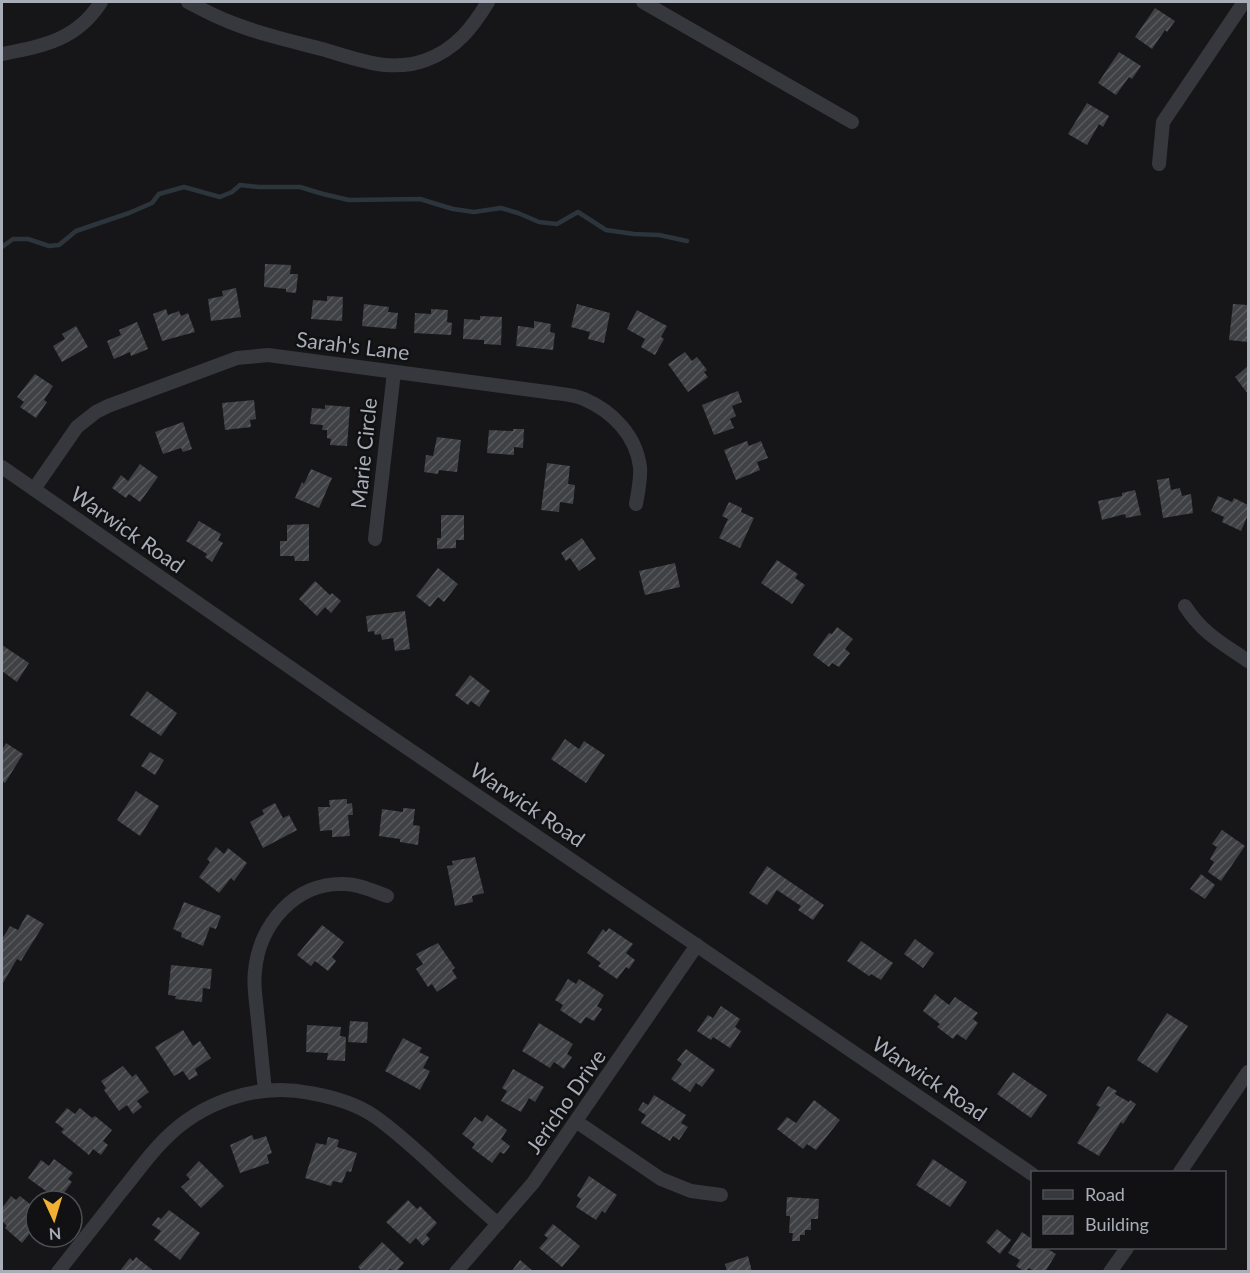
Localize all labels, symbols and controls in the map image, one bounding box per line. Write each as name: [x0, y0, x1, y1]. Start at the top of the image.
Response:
street label: Sarah's Lane: [295, 326, 411, 364]
street label: Marie Circle: [345, 396, 381, 510]
street label: Warwick Road: [66, 481, 190, 577]
street label: Warwick Road: [466, 756, 590, 852]
street label: Warwick Road: [868, 1030, 992, 1126]
street label: Jericho Drive: [520, 1044, 610, 1158]
legend: [1031, 1171, 1226, 1249]
text: Road: [1085, 1183, 1125, 1205]
north arrow: [24, 1189, 84, 1249]
text: Building: [1085, 1213, 1149, 1235]
text: N: [48, 1225, 62, 1244]

